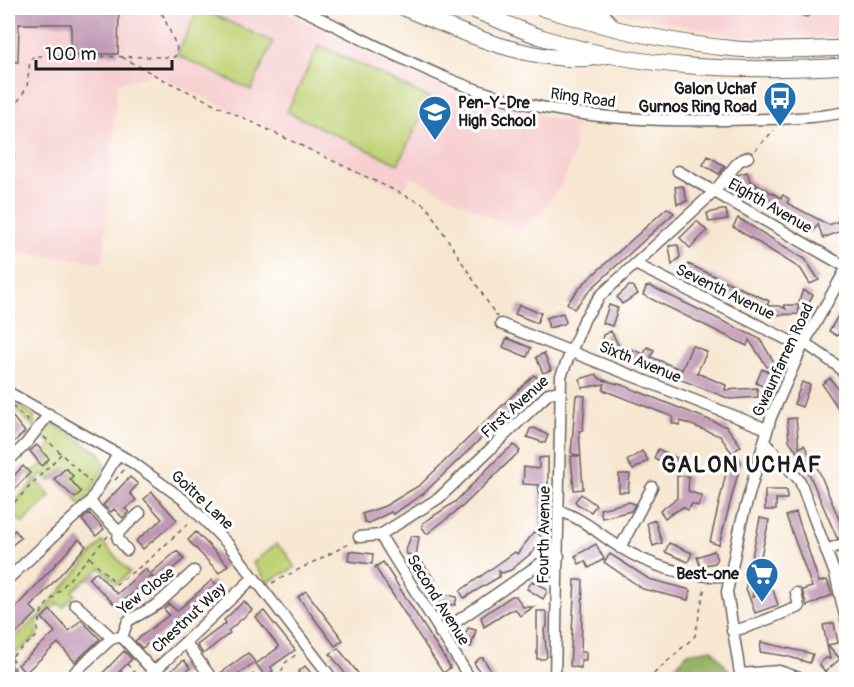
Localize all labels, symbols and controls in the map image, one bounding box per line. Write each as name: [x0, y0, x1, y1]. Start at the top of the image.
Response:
scale bar: [36, 33, 172, 71]
text: 100 m: [45, 43, 97, 66]
place label: Galon Uchaf Gurnos Ring Road: [638, 79, 757, 117]
bus stop icon: Galon Uchaf Gurnos Ring Road: [762, 80, 798, 127]
street label: Ring Road: [549, 84, 617, 112]
place label: Pen-Y-Dre High School: [458, 93, 536, 131]
school or university icon: Pen-Y-Dre High School: [417, 94, 453, 141]
street label: Eighth Avenue: [725, 174, 816, 238]
street label: Seventh Avenue: [672, 259, 778, 325]
street label: Gwaunfarren Road: [748, 300, 818, 420]
street label: Sixth Avenue: [596, 336, 684, 388]
street label: First Avenue: [477, 371, 553, 443]
district label: GALON UCHAF: [662, 451, 822, 479]
street label: Goitre Lane: [167, 466, 237, 534]
street label: Fourth Avenue: [533, 486, 555, 584]
street label: Second Avenue: [402, 551, 474, 649]
supermarket icon: Best-one: [744, 556, 780, 603]
street label: Yew Close: [113, 562, 179, 620]
place label: Best-one: [676, 564, 740, 584]
street label: Chestnut Way: [148, 579, 230, 657]

